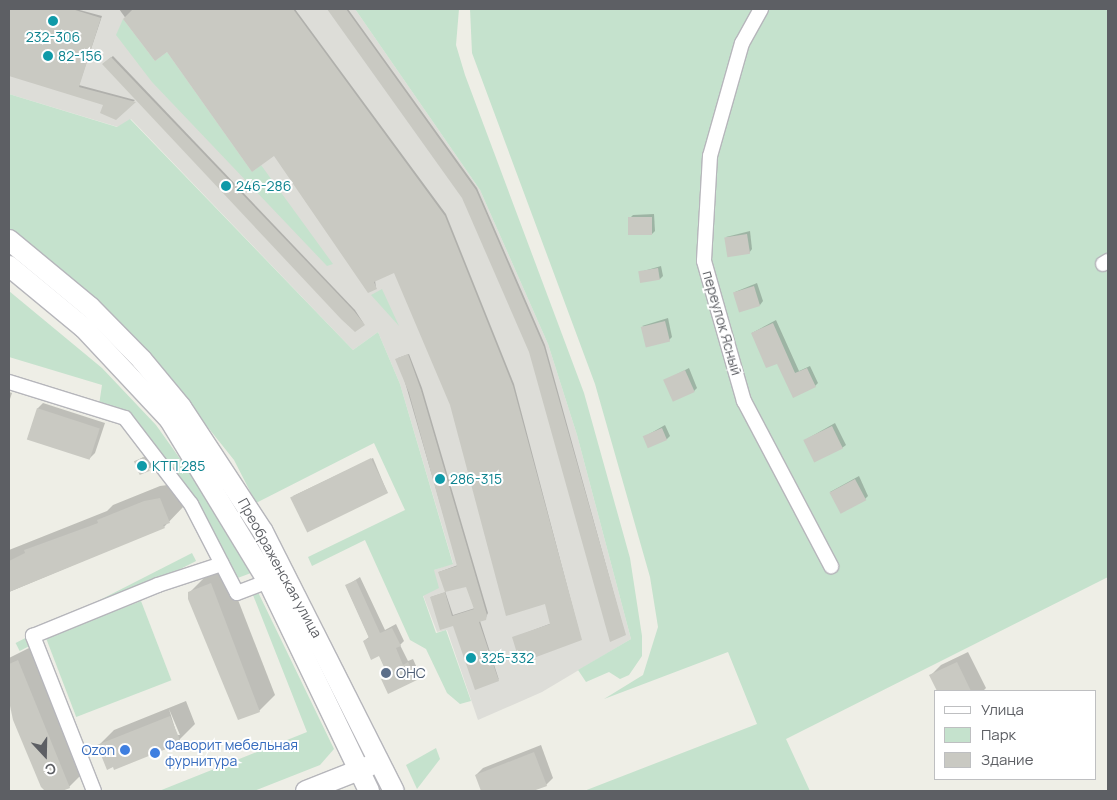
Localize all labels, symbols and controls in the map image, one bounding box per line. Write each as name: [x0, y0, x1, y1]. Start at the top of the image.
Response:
marker: 232-306: [47, 15, 59, 27]
place label: 232-306: [26, 29, 80, 45]
place label: 82-156: [58, 48, 102, 64]
marker: 82-156: [42, 50, 54, 62]
place label: 246-286: [236, 178, 291, 194]
marker: 246-286: [220, 180, 232, 192]
street label: переулок Ясный: [699, 269, 745, 377]
place label: КТП 285: [152, 458, 205, 474]
marker: КТП 285: [136, 460, 148, 472]
place label: 286-315: [450, 471, 502, 487]
marker: 286-315: [434, 473, 446, 485]
street label: Преображенская улица: [235, 495, 325, 641]
place label: 325-332: [481, 650, 534, 666]
marker: 325-332: [465, 652, 477, 664]
place label: ОНС: [396, 665, 426, 681]
marker: ОНС: [380, 667, 392, 679]
legend: [934, 690, 1097, 780]
text: Улица: [981, 699, 1024, 720]
text: Парк: [981, 724, 1016, 745]
north arrow: [20, 730, 70, 780]
place label: Фаворит мебельная фурнитура: [165, 737, 298, 770]
place label: Ozon: [81, 742, 115, 758]
marker: Ozon: [119, 744, 131, 756]
marker: Фаворит мебельная фурнитура: [149, 747, 161, 759]
text: Здание: [981, 749, 1033, 770]
text: С: [42, 759, 59, 780]

